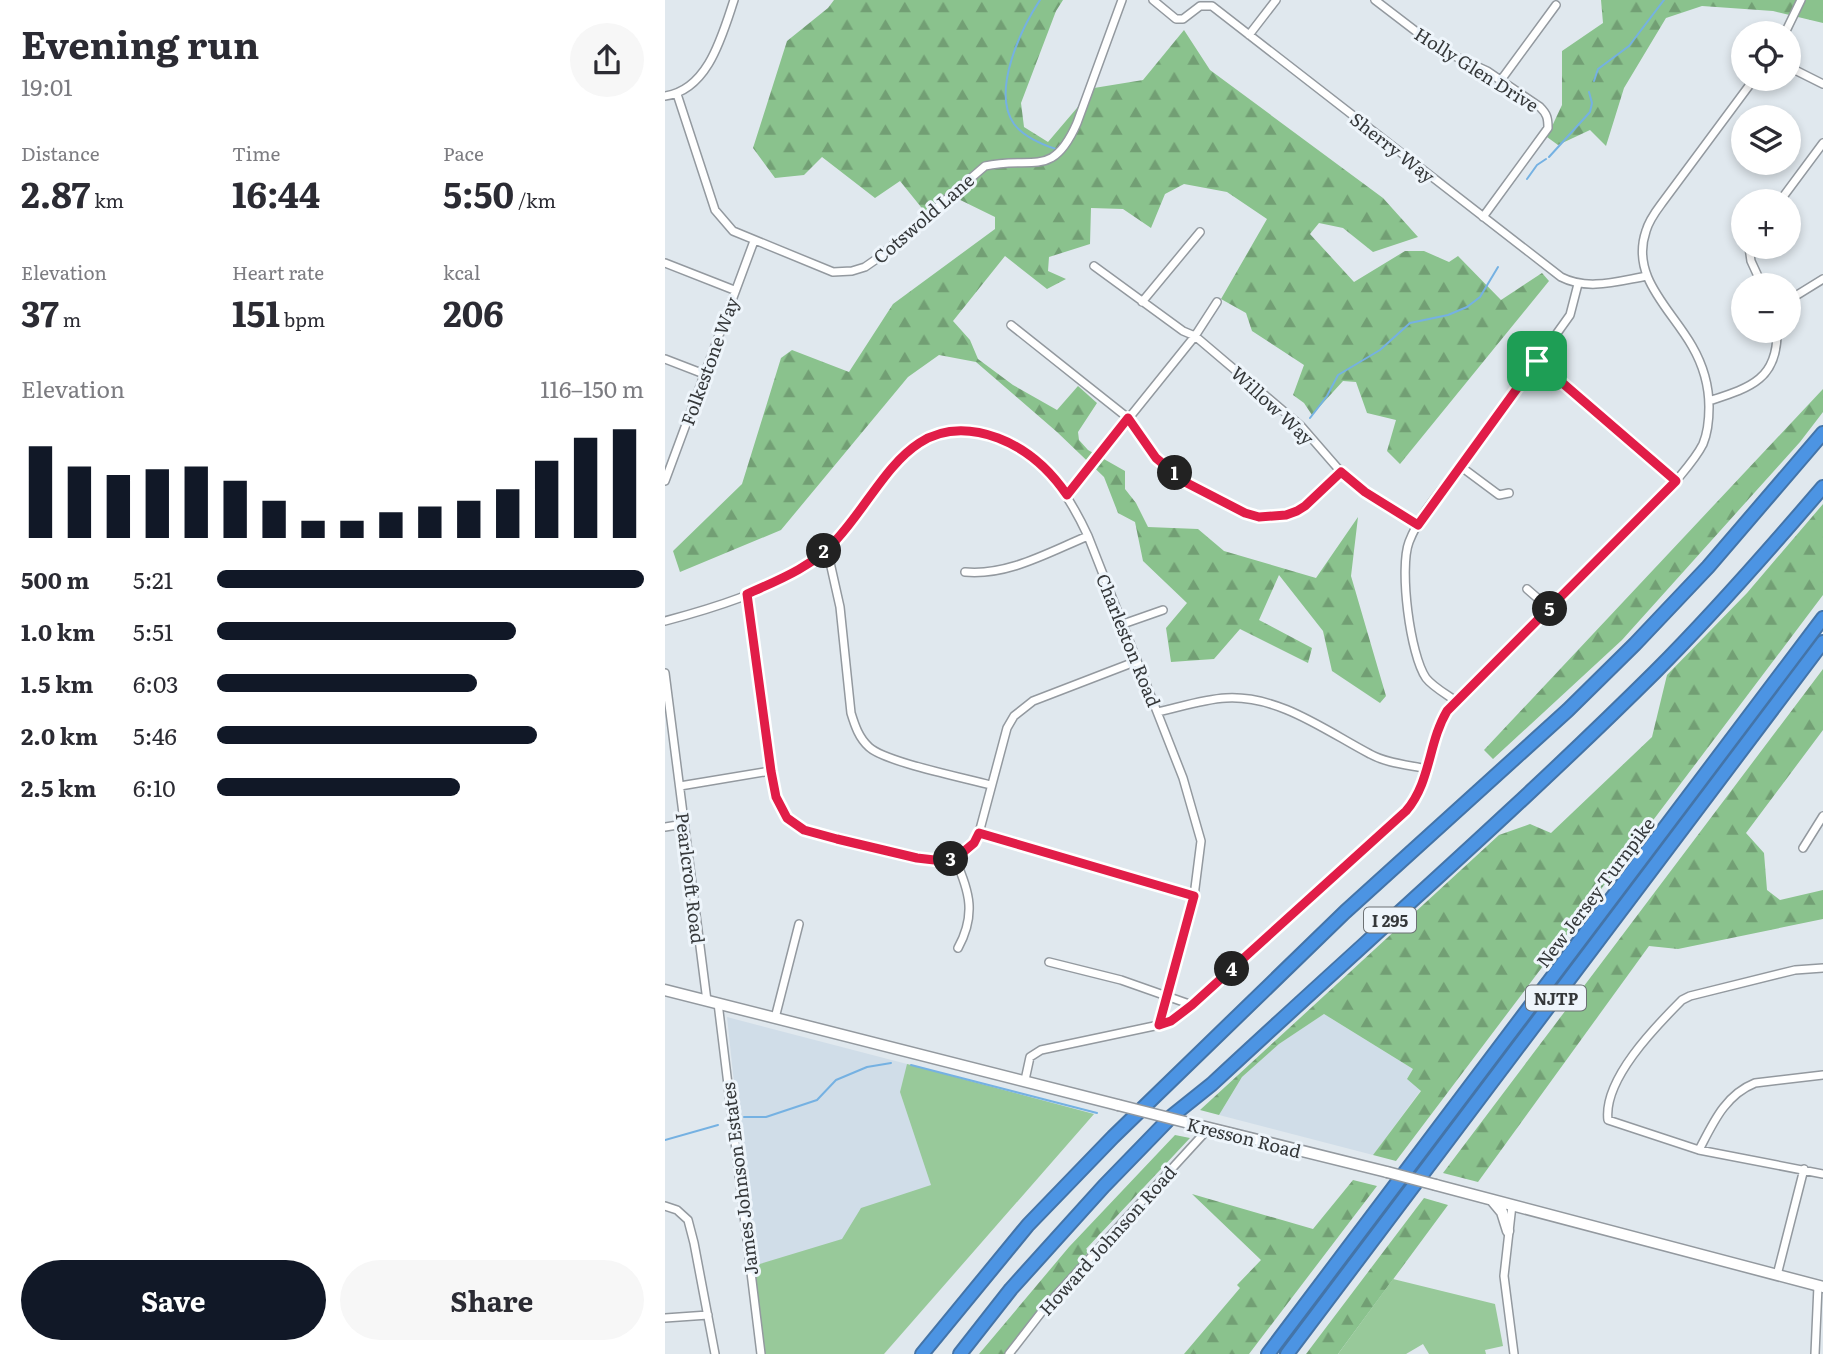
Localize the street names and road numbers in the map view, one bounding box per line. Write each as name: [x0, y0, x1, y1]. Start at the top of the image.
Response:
street label: Holly Glen Drive: [1410, 20, 1544, 118]
street label: Sherry Way: [1345, 105, 1442, 189]
street label: Cotswold Lane: [867, 166, 979, 270]
street label: Folkestone Way: [673, 292, 745, 429]
street label: Willow Way: [1225, 359, 1321, 451]
street label: Charleston Road: [1090, 569, 1168, 711]
street label: Pearlcroft Road: [670, 811, 712, 945]
street label: New Jersey Turnpike: [1529, 811, 1661, 973]
road number: I 295: [1364, 908, 1416, 932]
road number: NJTP: [1526, 986, 1586, 1010]
street label: James Johnson Estates: [714, 1081, 764, 1277]
street label: Kresson Road: [1184, 1110, 1304, 1164]
street label: Howard Johnson Road: [1032, 1159, 1182, 1321]

